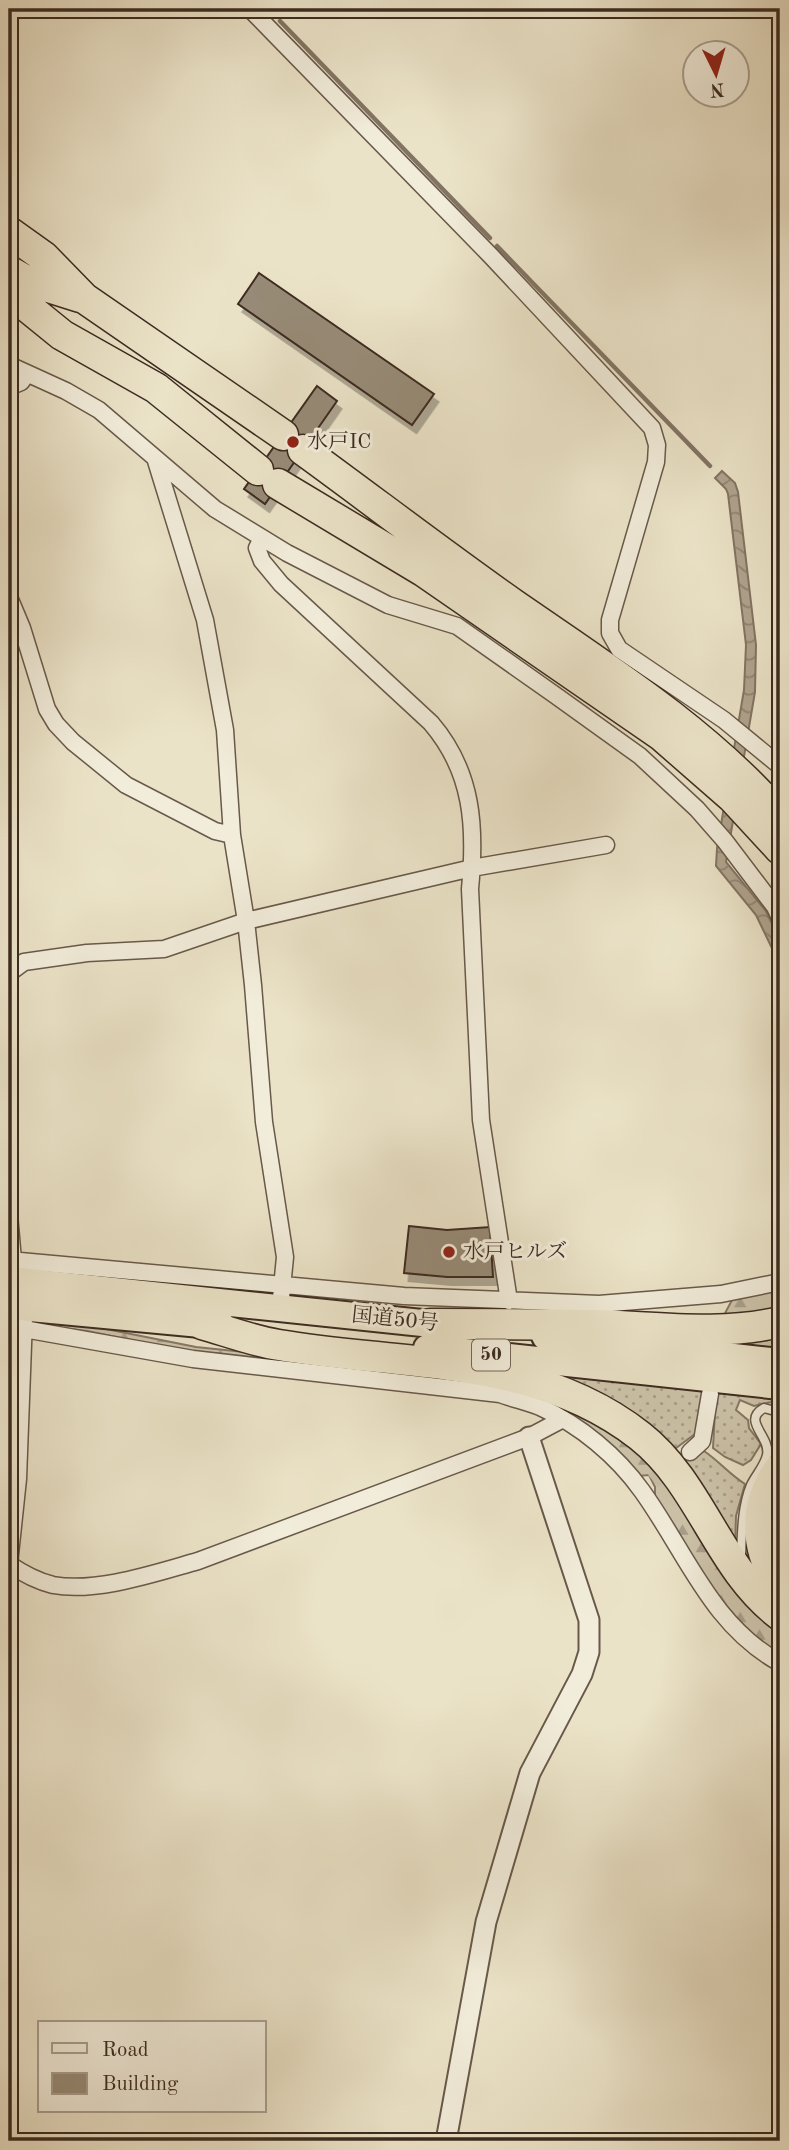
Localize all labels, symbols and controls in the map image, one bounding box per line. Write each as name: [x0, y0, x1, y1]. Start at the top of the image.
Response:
north arrow: [680, 38, 750, 108]
text: N: [709, 78, 725, 99]
place label: 水戸IC: [307, 430, 371, 453]
marker: 水戸IC: [285, 434, 301, 450]
place label: 水戸ヒルズ: [463, 1240, 567, 1263]
marker: 水戸ヒルズ: [441, 1244, 457, 1260]
street label: 国道50号: [350, 1303, 440, 1335]
road number: 50: [472, 1340, 510, 1371]
legend: [38, 2021, 266, 2112]
text: Road: [102, 2040, 149, 2061]
text: Building: [102, 2074, 179, 2095]

